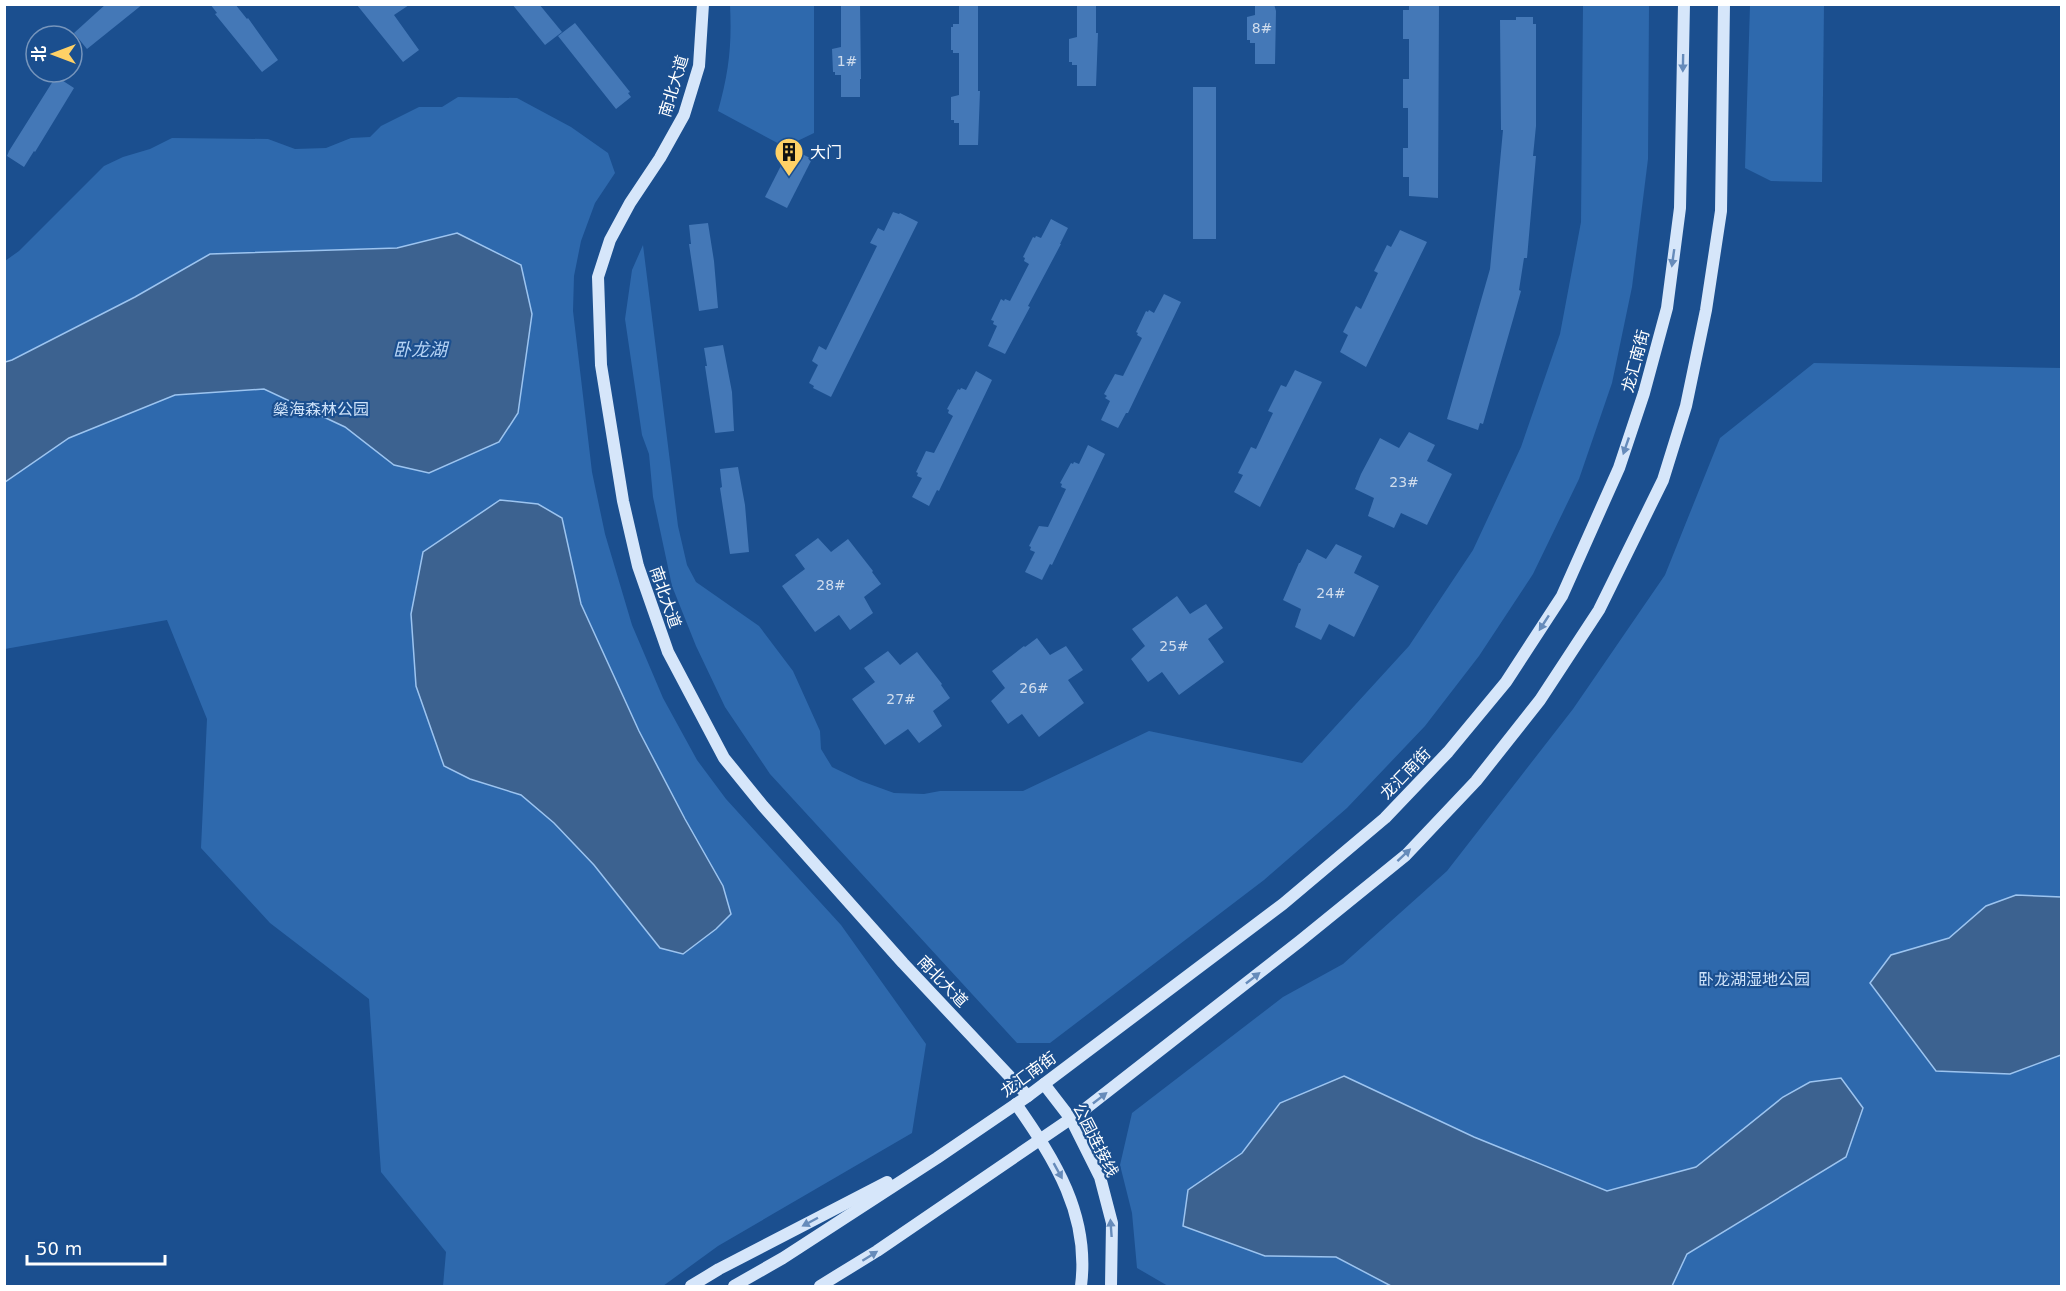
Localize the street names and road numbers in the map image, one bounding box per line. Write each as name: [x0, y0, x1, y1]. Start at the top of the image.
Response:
street label: 南北大道: [655, 53, 692, 120]
street label: 龙汇南街: [1618, 328, 1653, 395]
street label: 南北大道: [646, 564, 685, 631]
street label: 龙汇南街: [1376, 744, 1434, 803]
street label: 南北大道: [914, 952, 972, 1011]
street label: 龙汇南街: [997, 1048, 1060, 1101]
street label: 公园连接线: [1069, 1100, 1122, 1180]

